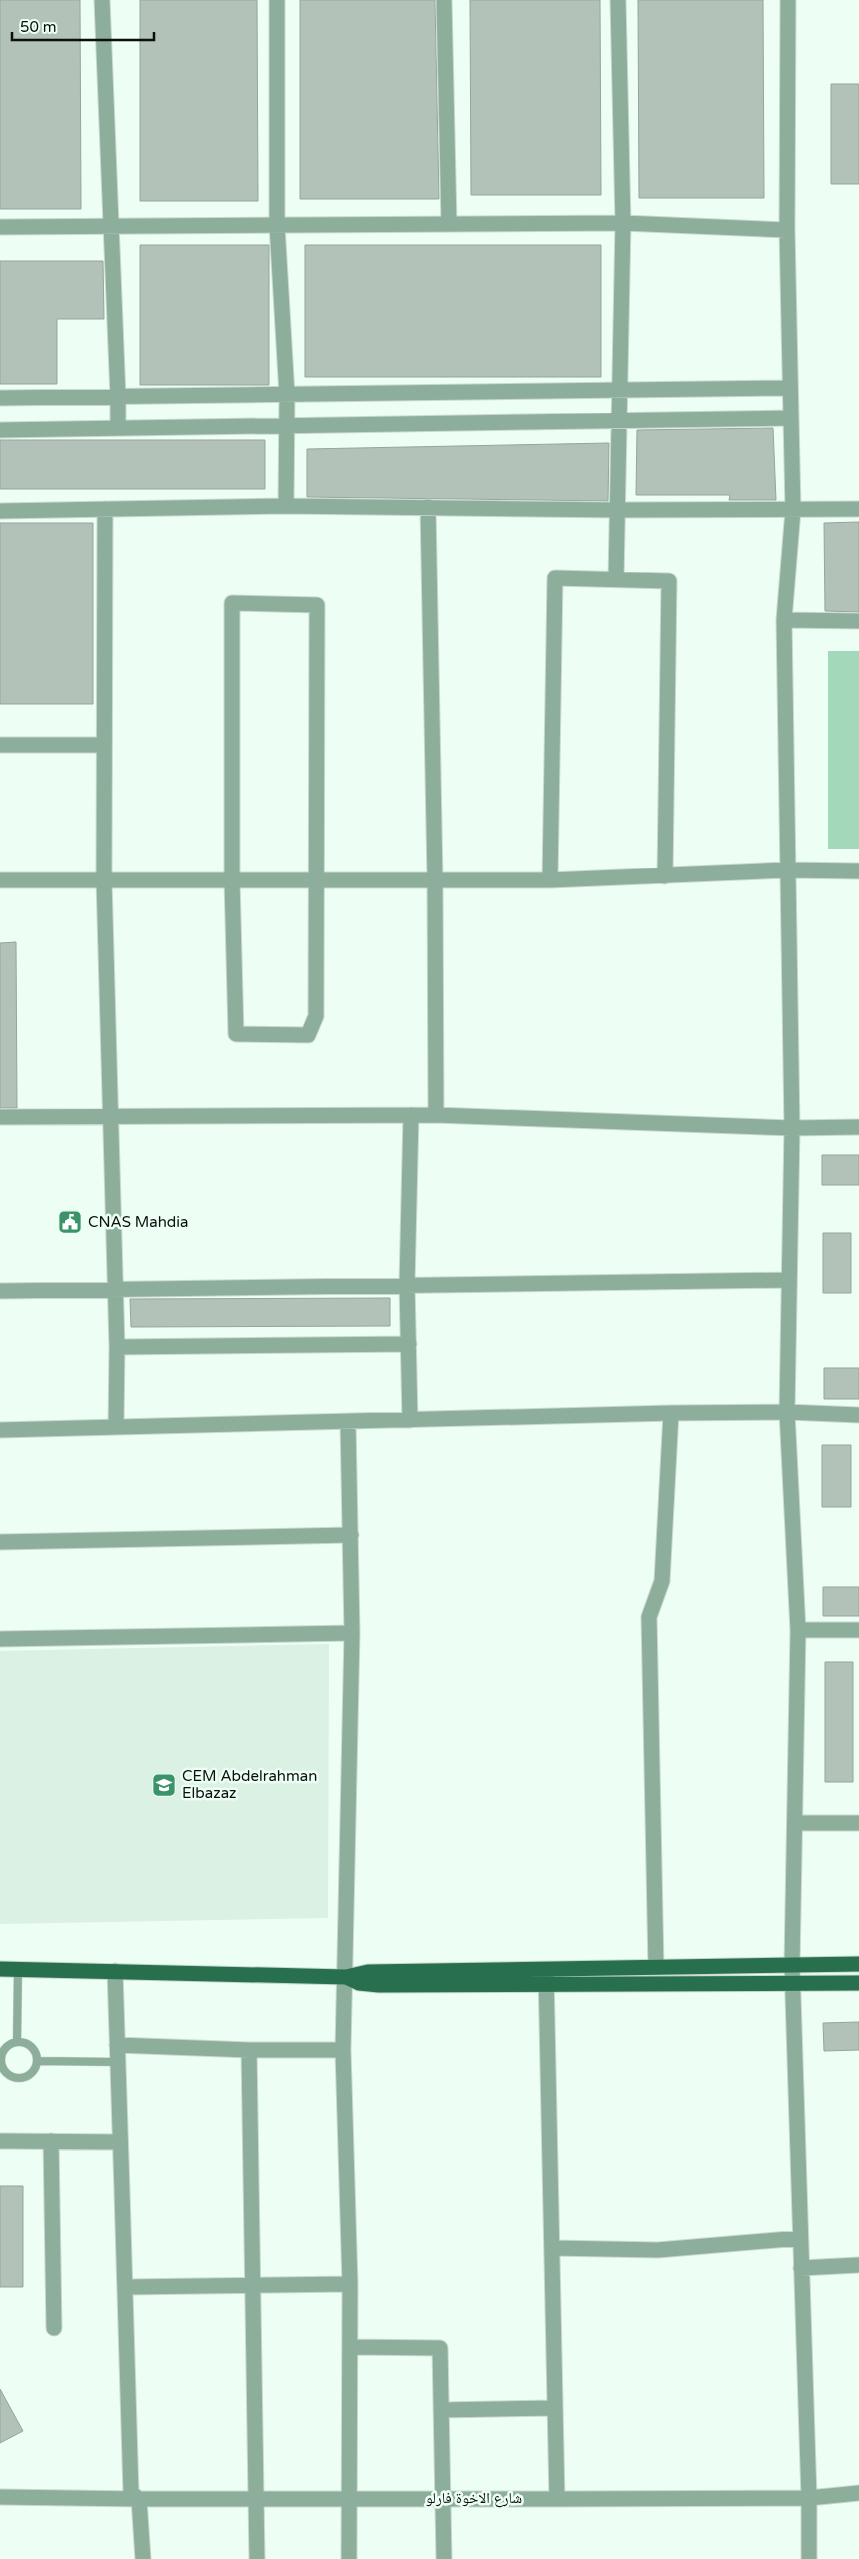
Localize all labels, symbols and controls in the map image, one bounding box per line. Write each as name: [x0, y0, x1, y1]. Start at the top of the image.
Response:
scale bar: [12, 10, 155, 42]
text: 50 m: [20, 18, 57, 36]
public building icon: CNAS Mahdia: [57, 1209, 83, 1235]
place label: CNAS Mahdia: [88, 1213, 189, 1231]
place label: CEM Abdelrahman Elbazaz: [182, 1767, 317, 1802]
school or university icon: CEM Abdelrahman Elbazaz: [151, 1772, 177, 1798]
street label: شارع الاخوة فارلو: [426, 2489, 522, 2508]

